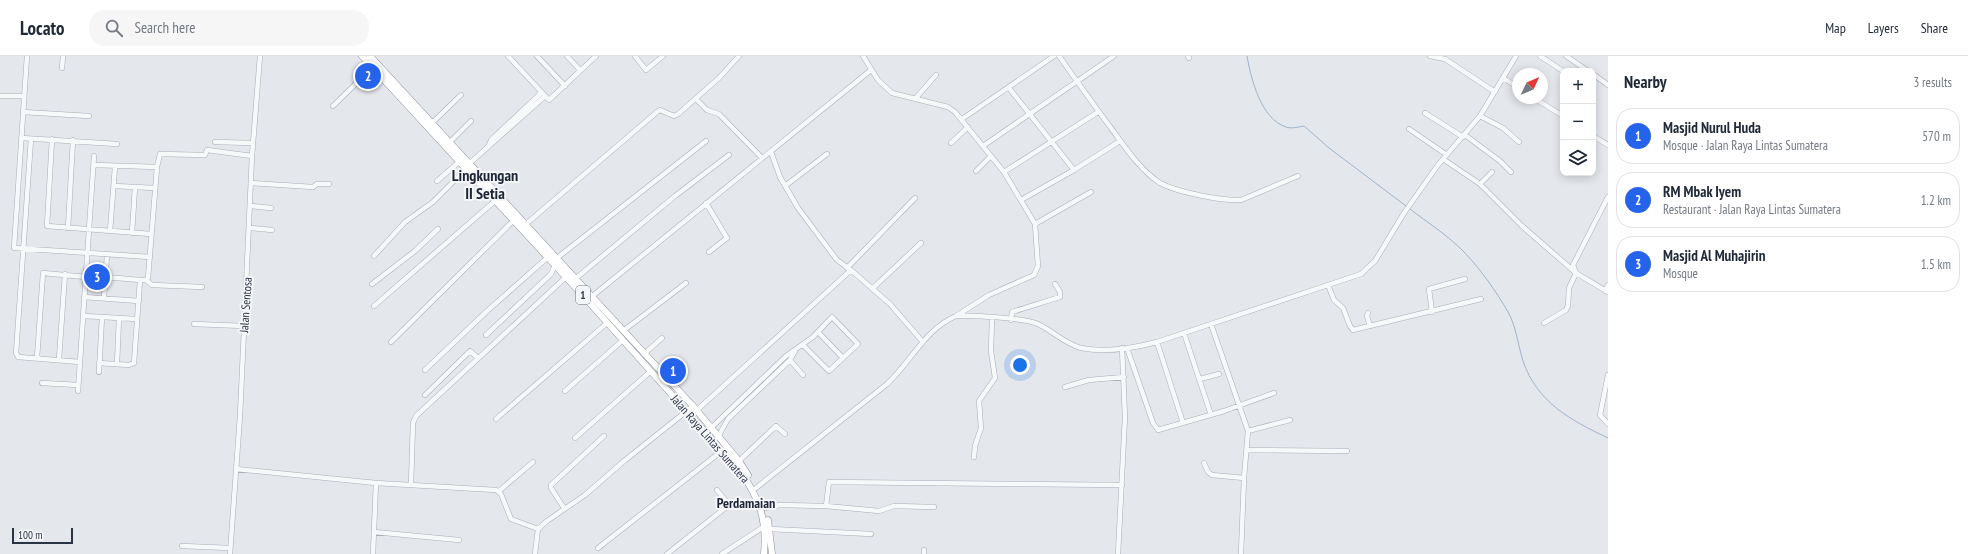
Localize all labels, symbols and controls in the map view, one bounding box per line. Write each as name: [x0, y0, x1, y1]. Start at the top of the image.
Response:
search box: [89, 10, 369, 46]
text: Locato: [20, 16, 65, 40]
icon: search: [103, 17, 125, 39]
text: Search here: [135, 18, 195, 37]
text: Map: [1825, 19, 1846, 37]
text: Layers: [1868, 19, 1899, 37]
text: Share: [1921, 19, 1948, 37]
pin: 2: [355, 61, 381, 91]
north arrow: [1512, 68, 1548, 104]
map controls: [1560, 68, 1596, 176]
button: +: [1560, 68, 1596, 104]
text: Nearby: [1624, 71, 1667, 93]
text: 3 results: [1913, 74, 1952, 91]
button: −: [1560, 104, 1596, 140]
text: Masjid Nurul Huda: [1663, 118, 1761, 137]
text: 1: [1635, 128, 1641, 145]
text: 570 m: [1922, 128, 1951, 145]
text: Mosque · Jalan Raya Lintas Sumatera: [1663, 137, 1828, 154]
button: layers: [1560, 140, 1596, 176]
district label: Lingkungan II Setia: [452, 165, 518, 203]
text: RM Mbak Iyem: [1663, 182, 1741, 201]
text: 2: [1635, 192, 1641, 209]
text: 1.2 km: [1921, 192, 1951, 209]
text: Restaurant · Jalan Raya Lintas Sumatera: [1663, 201, 1841, 218]
text: Masjid Al Muhajirin: [1663, 246, 1765, 265]
text: 3: [1635, 256, 1641, 273]
text: 1.5 km: [1921, 256, 1951, 273]
pin: 3: [84, 262, 110, 292]
text: Mosque: [1663, 265, 1698, 282]
street label: Jalan Sentosa: [236, 276, 255, 334]
road number: 1: [576, 286, 590, 304]
your location: [1010, 355, 1030, 375]
pin: 1: [660, 356, 686, 386]
street label: Jalan Raya Lintas Sumatera: [667, 391, 753, 486]
district label: Perdamaian: [717, 494, 775, 512]
scale bar: [12, 526, 73, 545]
text: 100 m: [18, 528, 42, 542]

